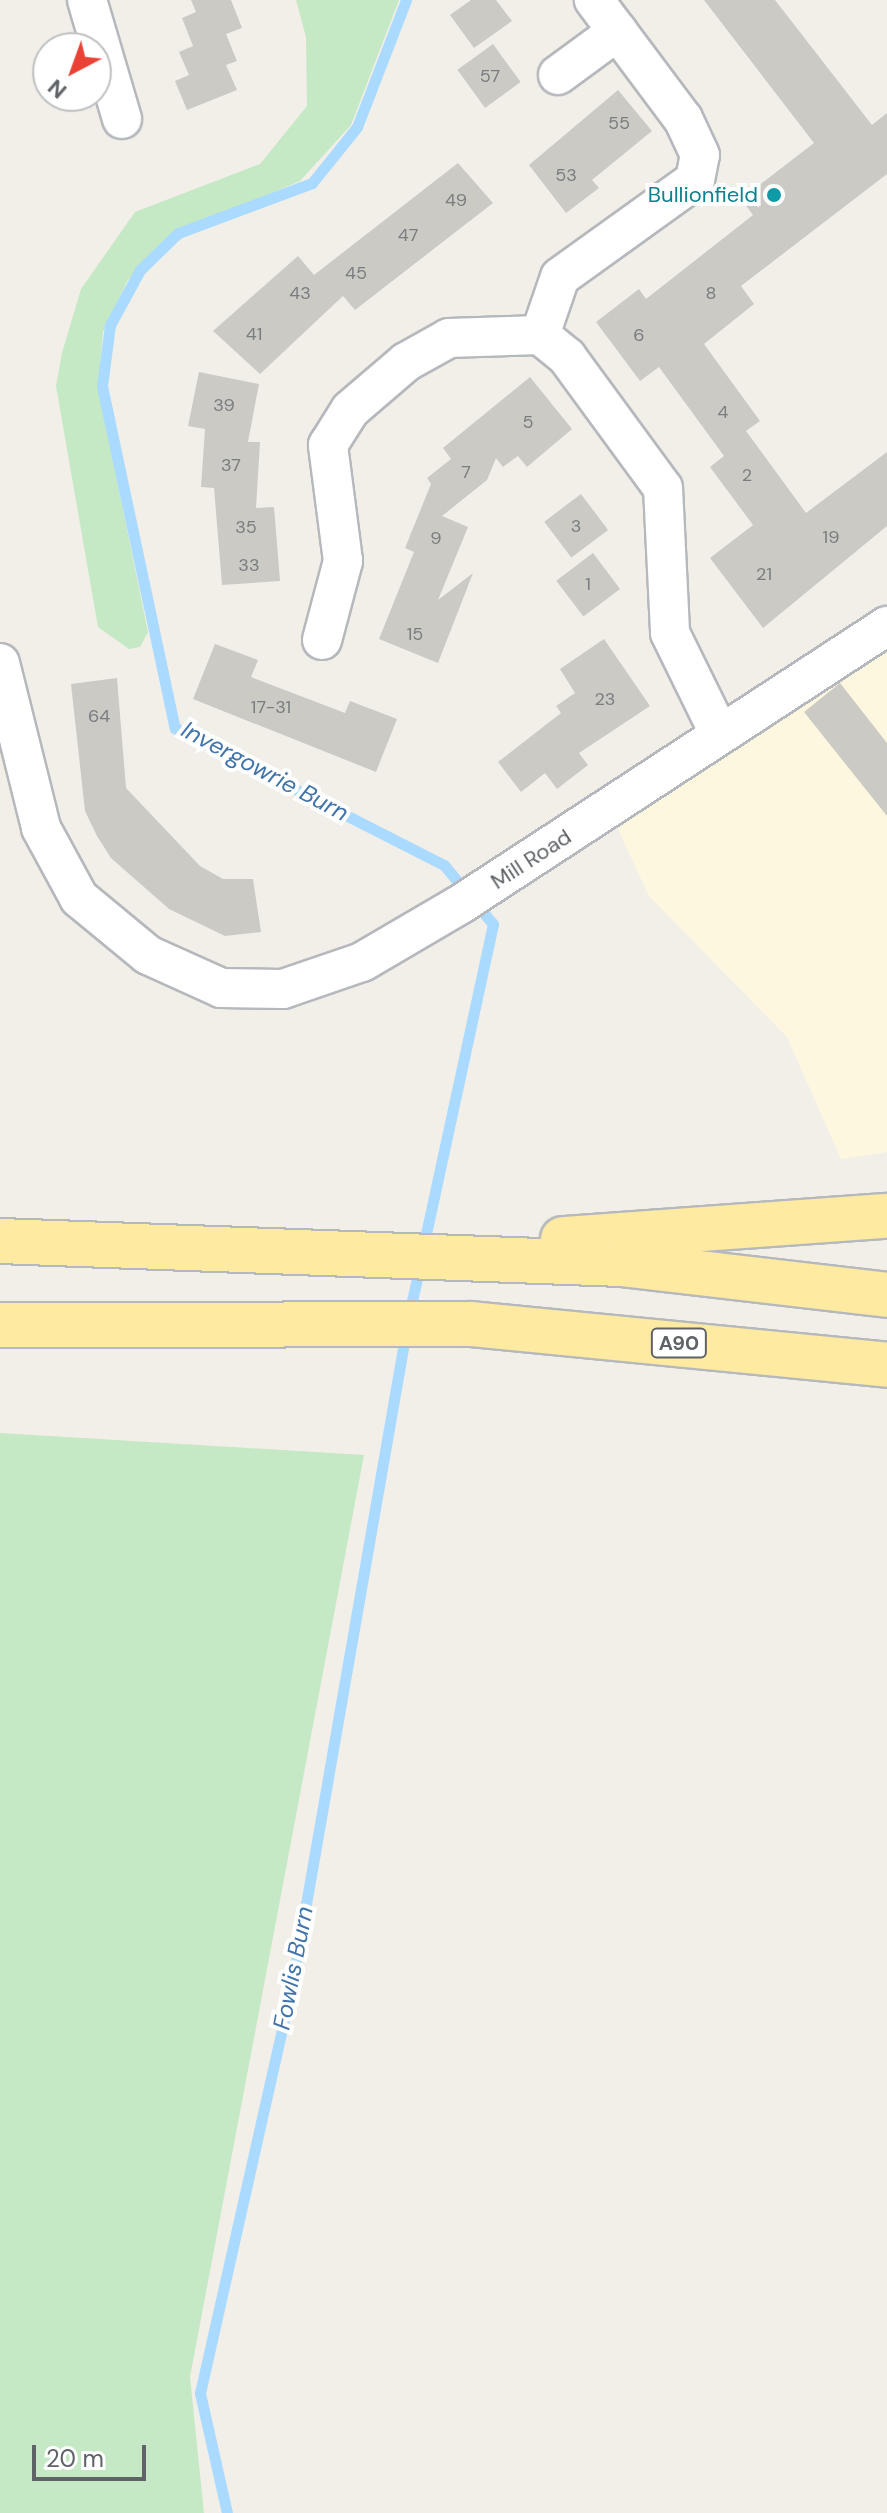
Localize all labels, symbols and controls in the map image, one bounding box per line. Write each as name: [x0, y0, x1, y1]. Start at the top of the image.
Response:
north arrow: [32, 32, 112, 112]
house number: 57: [480, 65, 500, 87]
text: N: [42, 73, 73, 105]
house number: 55: [608, 112, 630, 134]
house number: 53: [555, 164, 577, 186]
place label: Bullionfield: [648, 182, 758, 208]
marker: Bullionfield: [765, 186, 783, 204]
house number: 49: [445, 189, 467, 211]
house number: 47: [398, 224, 418, 246]
house number: 45: [345, 262, 367, 284]
house number: 43: [289, 282, 311, 304]
house number: 8: [706, 282, 716, 304]
house number: 41: [246, 323, 262, 345]
house number: 6: [633, 324, 645, 346]
house number: 39: [213, 394, 235, 416]
house number: 4: [718, 401, 728, 423]
house number: 5: [523, 411, 533, 433]
house number: 37: [221, 454, 241, 476]
house number: 7: [461, 461, 471, 483]
house number: 2: [742, 464, 752, 486]
house number: 3: [571, 515, 581, 537]
house number: 35: [235, 516, 257, 538]
house number: 19: [823, 526, 839, 548]
house number: 9: [430, 527, 442, 549]
house number: 33: [238, 554, 260, 576]
house number: 21: [756, 563, 772, 585]
house number: 1: [585, 573, 591, 595]
house number: 15: [407, 623, 423, 645]
house number: 23: [594, 688, 616, 710]
house number: 17-31: [251, 696, 291, 718]
house number: 64: [88, 705, 110, 727]
water label: Invergowrie Burn: [176, 715, 354, 827]
street label: Mill Road: [486, 823, 576, 895]
road number: A90: [649, 1327, 709, 1359]
water label: Fowlis Burn: [267, 1904, 319, 2032]
scale bar: [36, 2429, 150, 2479]
text: 20 m: [46, 2443, 104, 2474]

